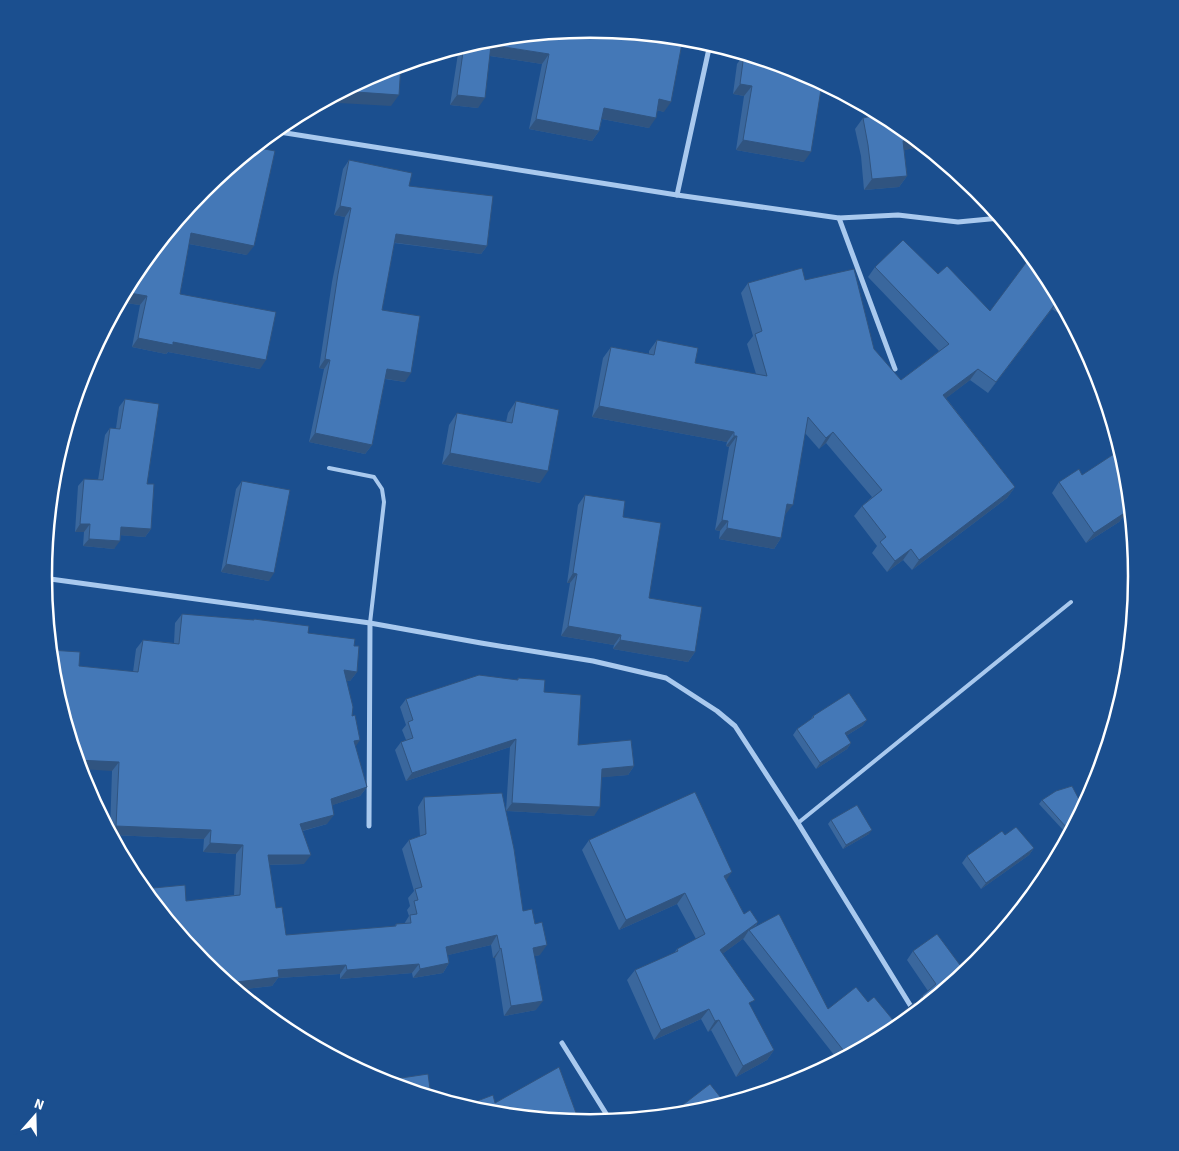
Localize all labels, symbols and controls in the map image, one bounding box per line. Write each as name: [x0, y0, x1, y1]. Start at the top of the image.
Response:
north arrow: [10, 1091, 60, 1141]
text: N: [31, 1094, 47, 1116]

